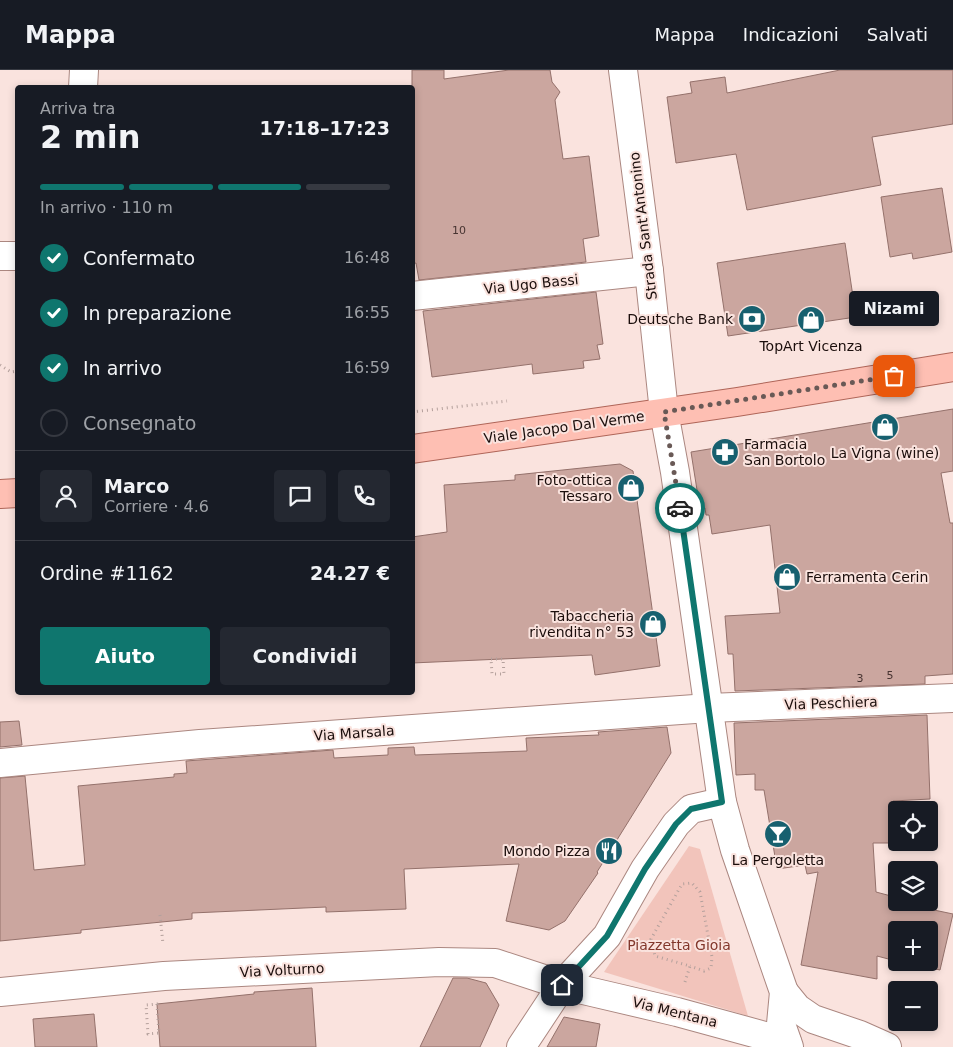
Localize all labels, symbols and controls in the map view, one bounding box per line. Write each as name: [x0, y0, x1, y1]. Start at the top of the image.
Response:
text: Mappa: [25, 21, 116, 49]
text: Mappa: [654, 24, 715, 45]
text: Indicazioni: [743, 24, 839, 45]
text: Salvati: [867, 24, 928, 45]
text: Arriva tra: [40, 99, 115, 118]
text: 17:18–17:23: [260, 117, 390, 139]
text: 2 min: [40, 118, 141, 156]
street label: Strada Sant'Antonino: [626, 151, 660, 301]
text: In arrivo · 110 m: [40, 198, 173, 217]
house number: 10: [452, 224, 466, 237]
icon: check: [40, 244, 68, 272]
text: Confermato: [83, 247, 195, 269]
text: 16:48: [344, 248, 390, 267]
street label: Via Ugo Bassi: [483, 271, 579, 297]
callout: Nizami: [849, 291, 939, 326]
icon: check: [40, 299, 68, 327]
text: Nizami: [863, 299, 925, 318]
text: In preparazione: [83, 302, 232, 324]
text: 16:55: [344, 303, 390, 322]
bank icon: Deutsche Bank: [737, 304, 767, 334]
shop icon: TopArt Vicenza: [796, 305, 826, 335]
place label: Deutsche Bank: [627, 311, 734, 327]
place label: TopArt Vicenza: [758, 338, 863, 354]
icon: check: [40, 354, 68, 382]
pin: [873, 355, 915, 397]
text: In arrivo: [83, 357, 162, 379]
text: 16:59: [344, 358, 390, 377]
icon: bag: [880, 362, 908, 390]
street label: Viale Jacopo Dal Verme: [483, 408, 645, 446]
text: Consegnato: [83, 412, 196, 434]
shop icon: La Vigna (wine): [870, 412, 900, 442]
place label: Farmacia San Bortolo: [744, 436, 825, 468]
pharmacy icon: Farmacia San Bortolo: [710, 437, 740, 467]
place label: La Vigna (wine): [831, 445, 939, 461]
button: person: [40, 470, 92, 522]
button: chat: [274, 470, 326, 522]
button: phone: [338, 470, 390, 522]
place label: Foto-ottica Tessaro: [537, 472, 612, 504]
shop icon: Foto-ottica Tessaro: [616, 473, 646, 503]
text: Marco: [104, 475, 169, 497]
courier: [655, 483, 705, 533]
icon: car: [666, 494, 694, 522]
text: Corriere · 4.6: [104, 497, 209, 516]
text: Ordine #1162: [40, 562, 174, 584]
text: 24.27 €: [310, 562, 390, 584]
shop icon: Ferramenta Cerin: [772, 562, 802, 592]
place label: Ferramenta Cerin: [806, 569, 928, 585]
place label: Tabaccheria rivendita n° 53: [529, 608, 634, 640]
shop icon: Tabaccheria rivendita n° 53: [638, 609, 668, 639]
button: Aiuto: [40, 627, 210, 685]
button: Condividi: [220, 627, 390, 685]
house number: 5: [887, 669, 894, 682]
house number: 3: [857, 672, 864, 685]
street label: Via Peschiera: [784, 693, 878, 713]
street label: Via Marsala: [313, 722, 395, 744]
map controls: [888, 801, 938, 1031]
button: locate: [888, 801, 938, 851]
bar icon: La Pergoletta: [763, 819, 793, 849]
restaurant icon: Mondo Pizza: [594, 836, 624, 866]
place label: Mondo Pizza: [503, 843, 590, 859]
place label: La Pergoletta: [732, 852, 824, 868]
button: layers: [888, 861, 938, 911]
button: +: [888, 921, 938, 971]
park label: Piazzetta Gioia: [627, 937, 731, 953]
street label: Via Volturno: [239, 960, 325, 980]
pin: [541, 964, 583, 1006]
icon: home: [548, 971, 576, 999]
button: −: [888, 981, 938, 1031]
street label: Via Mentana: [631, 994, 719, 1030]

